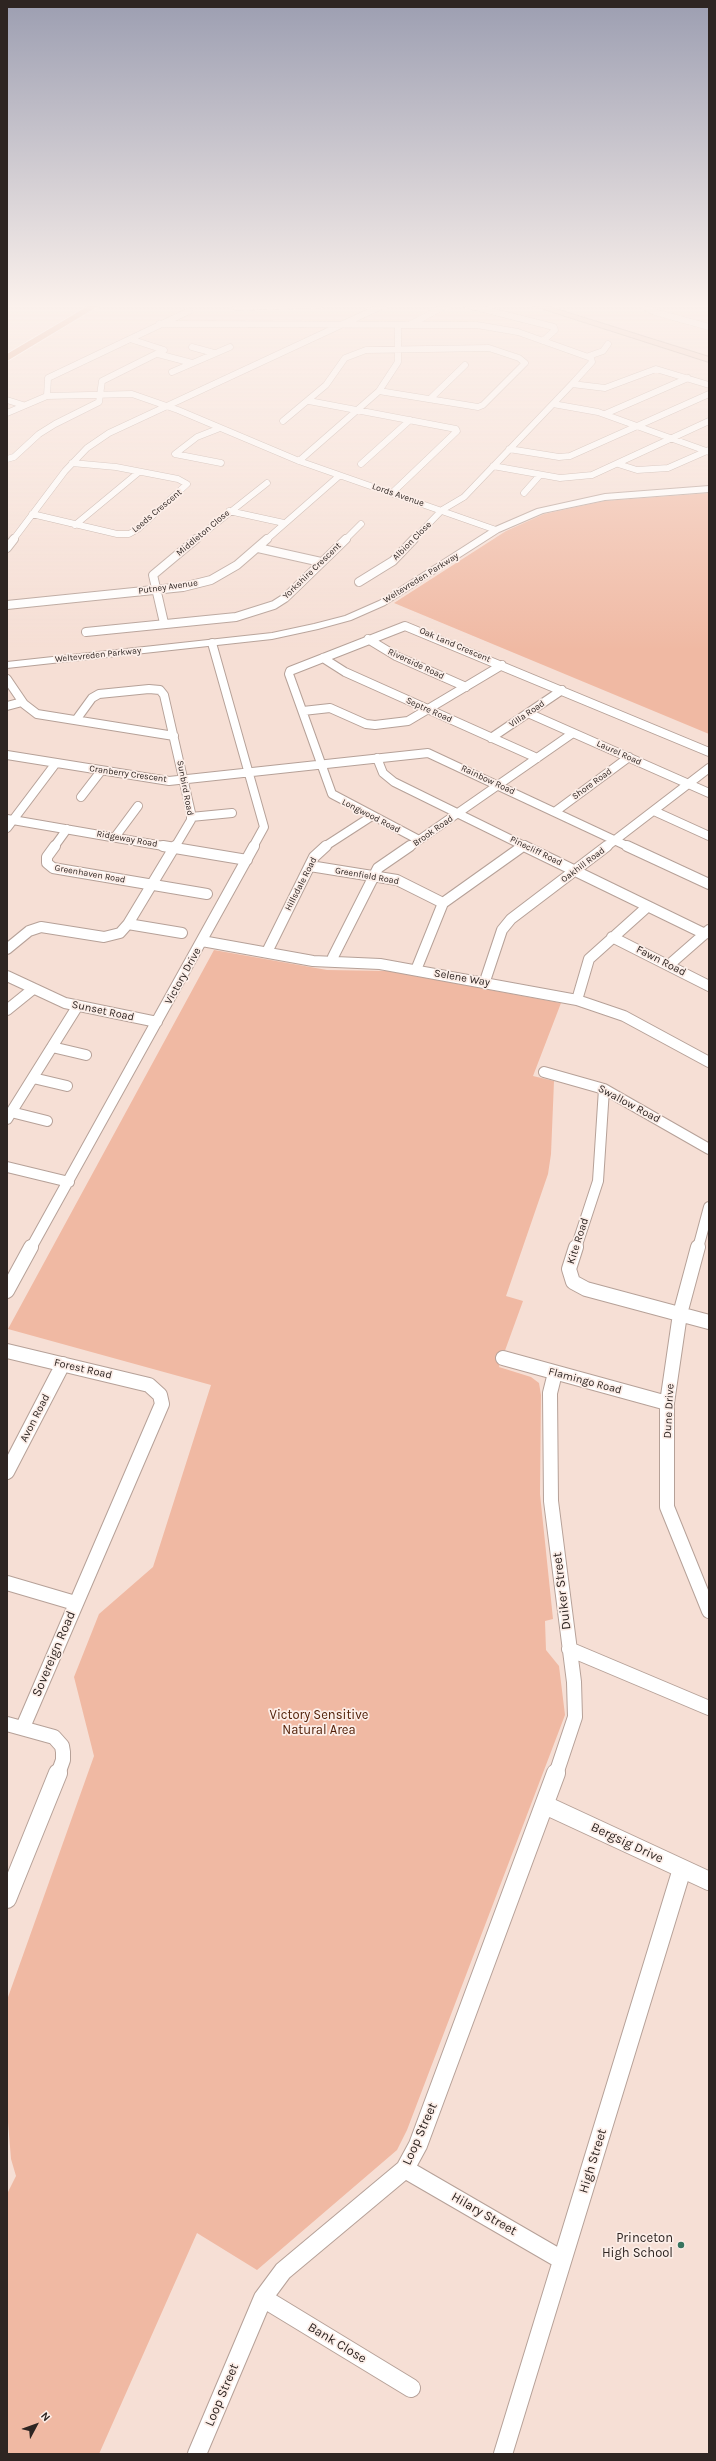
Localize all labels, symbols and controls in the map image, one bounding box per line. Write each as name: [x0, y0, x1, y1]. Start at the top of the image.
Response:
street label: Lords Avenue: [371, 481, 425, 509]
street label: Leeds Crescent: [130, 487, 184, 535]
street label: Middleton Close: [174, 508, 232, 558]
street label: Albion Close: [390, 519, 434, 563]
street label: Yorkshire Crescent: [281, 540, 343, 602]
street label: Weltevreden Parkway: [381, 550, 461, 606]
street label: Putney Avenue: [138, 577, 198, 597]
street label: Oak Land Crescent: [418, 625, 492, 665]
street label: Weltevreden Parkway: [54, 645, 142, 665]
street label: Riverside Road: [386, 646, 446, 682]
street label: Septre Road: [404, 695, 454, 725]
street label: Villa Road: [507, 698, 547, 730]
street label: Laurel Road: [595, 738, 643, 768]
street label: Sunbird Road: [174, 760, 196, 816]
street label: Cranberry Crescent: [89, 763, 167, 785]
street label: Rainbow Road: [459, 763, 517, 797]
street label: Shore Road: [570, 766, 614, 802]
street label: Longwood Road: [340, 797, 402, 835]
street label: Brook Road: [411, 813, 455, 849]
street label: Ridgeway Road: [96, 828, 158, 850]
street label: Pinecliff Road: [508, 834, 564, 868]
street label: Oakhill Road: [559, 845, 607, 885]
street label: Hillsdale Road: [283, 855, 319, 913]
street label: Greenhaven Road: [54, 862, 126, 886]
street label: Greenfield Road: [334, 865, 400, 887]
street label: Fawn Road: [634, 943, 688, 979]
street label: Victory Drive: [162, 945, 204, 1007]
street label: Selene Way: [433, 967, 491, 989]
street label: Sunset Road: [71, 998, 135, 1024]
street label: Swallow Road: [596, 1082, 662, 1126]
street label: Kite Road: [564, 1216, 592, 1266]
street label: Forest Road: [53, 1356, 113, 1382]
street label: Flamingo Road: [547, 1365, 623, 1397]
street label: Dune Drive: [661, 1383, 677, 1439]
street label: Avon Road: [17, 1392, 53, 1444]
street label: Duiker Street: [550, 1551, 574, 1631]
street label: Sovereign Road: [29, 1609, 79, 1699]
park label: Victory Sensitive Natural Area: [270, 1707, 368, 1738]
street label: Bergsig Drive: [588, 1819, 666, 1867]
street label: Loop Street: [399, 2100, 441, 2168]
street label: High Street: [576, 2127, 610, 2195]
street label: Hilary Street: [449, 2189, 519, 2239]
place label: Princeton High School: [602, 2230, 673, 2261]
marker: Princeton High School: [676, 2240, 686, 2250]
street label: Bank Close: [305, 2319, 369, 2367]
street label: Loop Street: [202, 2361, 242, 2429]
north arrow: [16, 2405, 56, 2445]
text: N: [38, 2410, 53, 2424]

